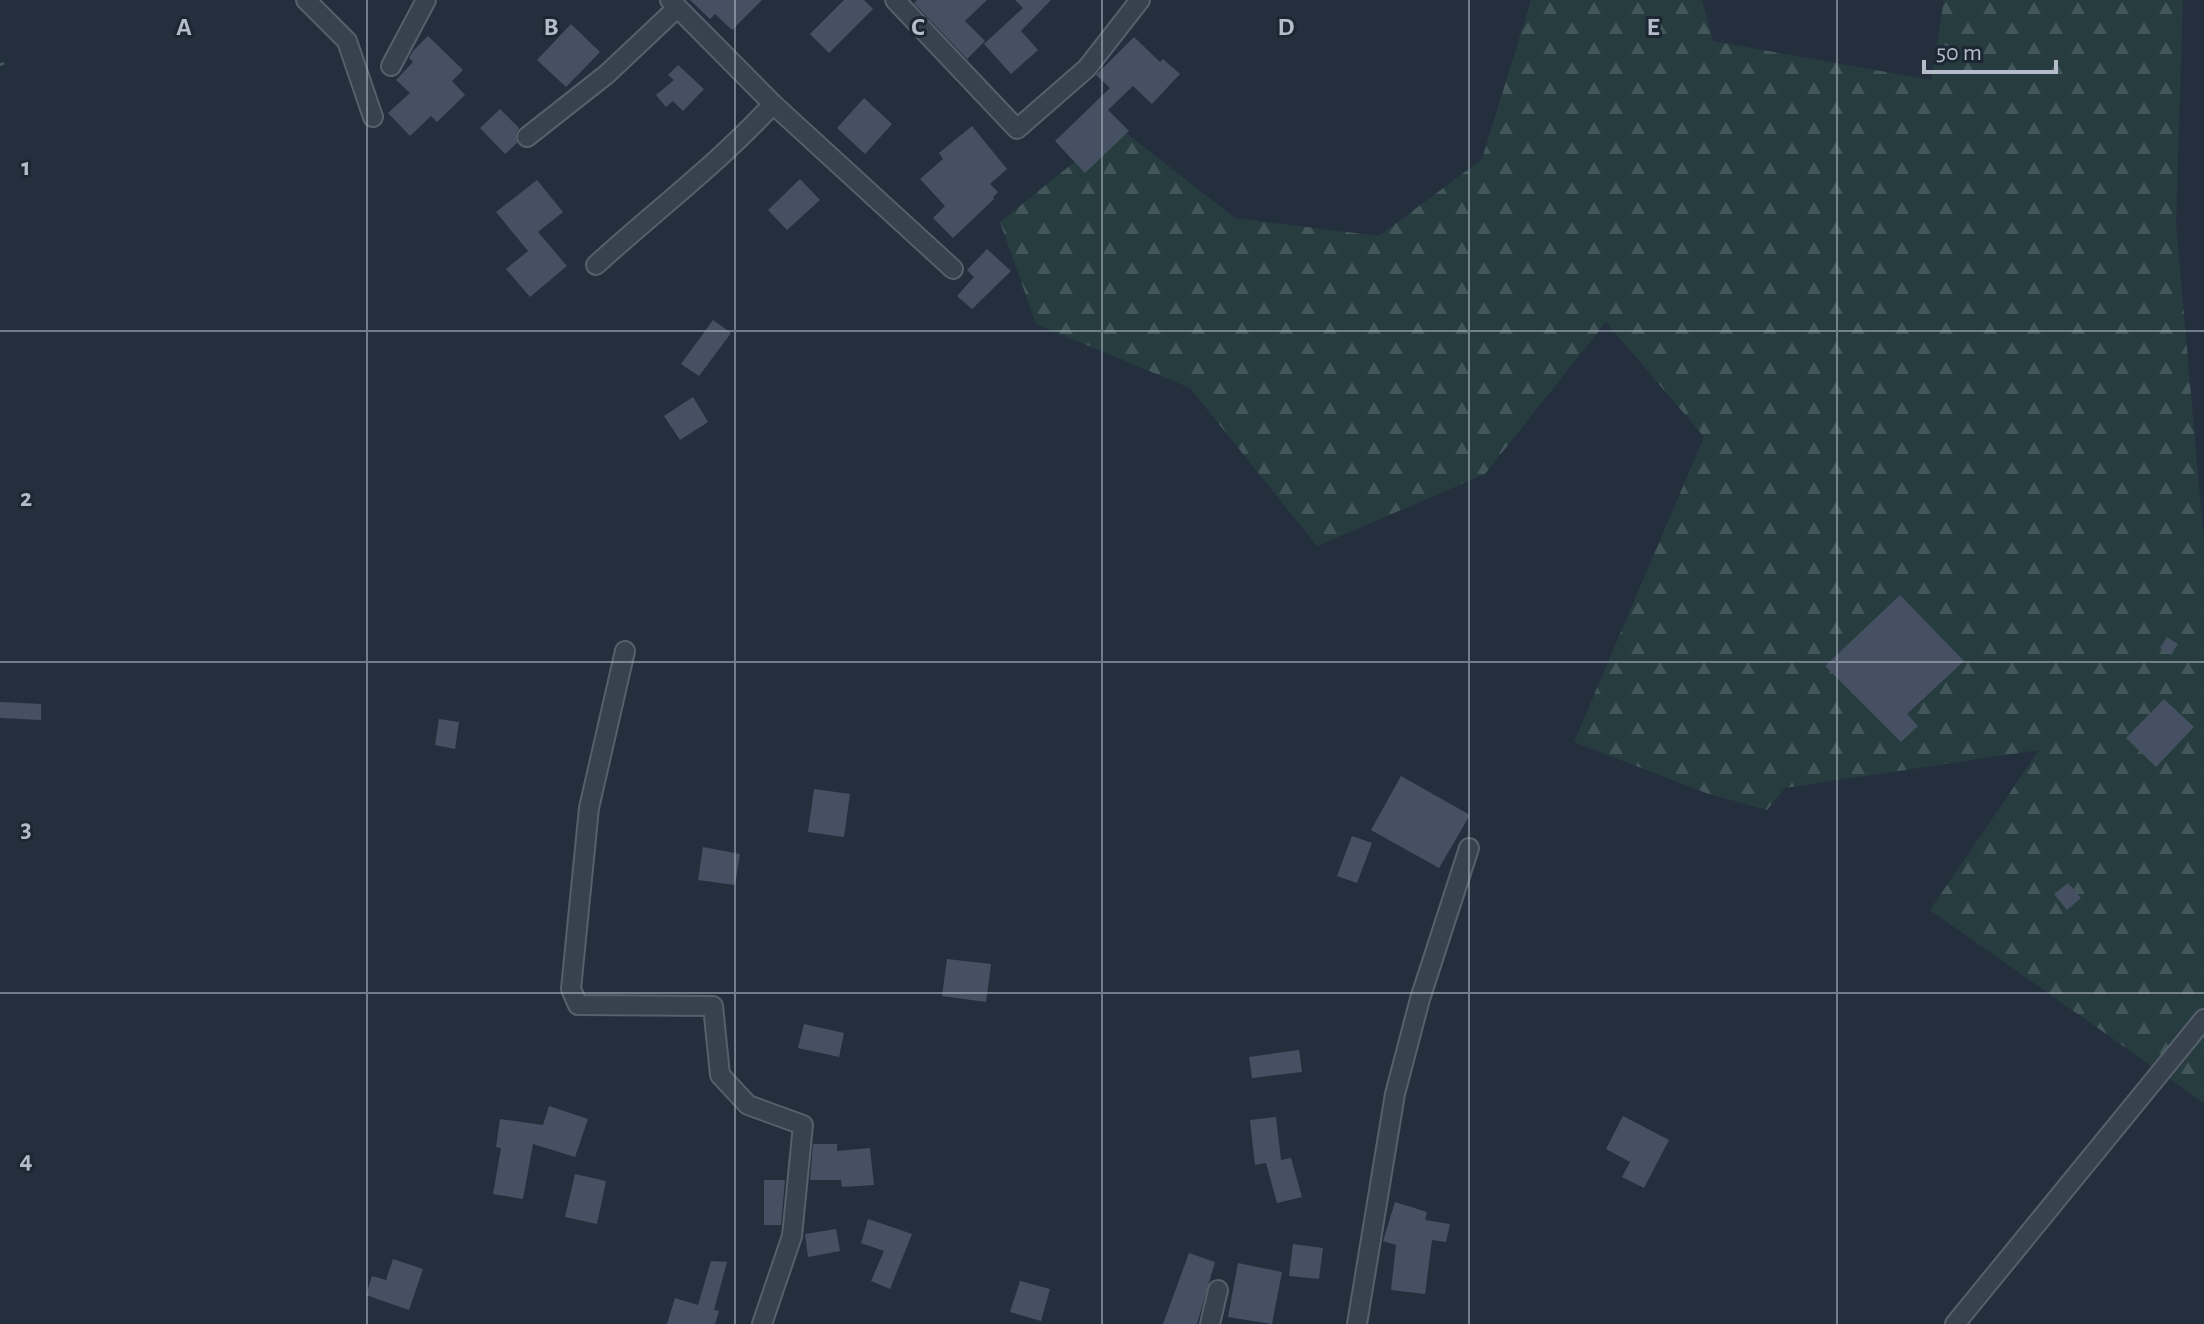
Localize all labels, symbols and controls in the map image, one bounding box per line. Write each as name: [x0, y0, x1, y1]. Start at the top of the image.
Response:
text: A: [176, 14, 192, 40]
text: B: [543, 14, 559, 40]
text: C: [911, 14, 925, 40]
text: D: [1277, 14, 1295, 40]
text: E: [1646, 14, 1660, 40]
scale bar: [1924, 24, 2056, 74]
text: 50 m: [1936, 41, 1982, 65]
text: 1: [21, 154, 31, 180]
text: 2: [20, 485, 32, 511]
text: 3: [20, 816, 32, 842]
text: 4: [19, 1147, 33, 1173]

